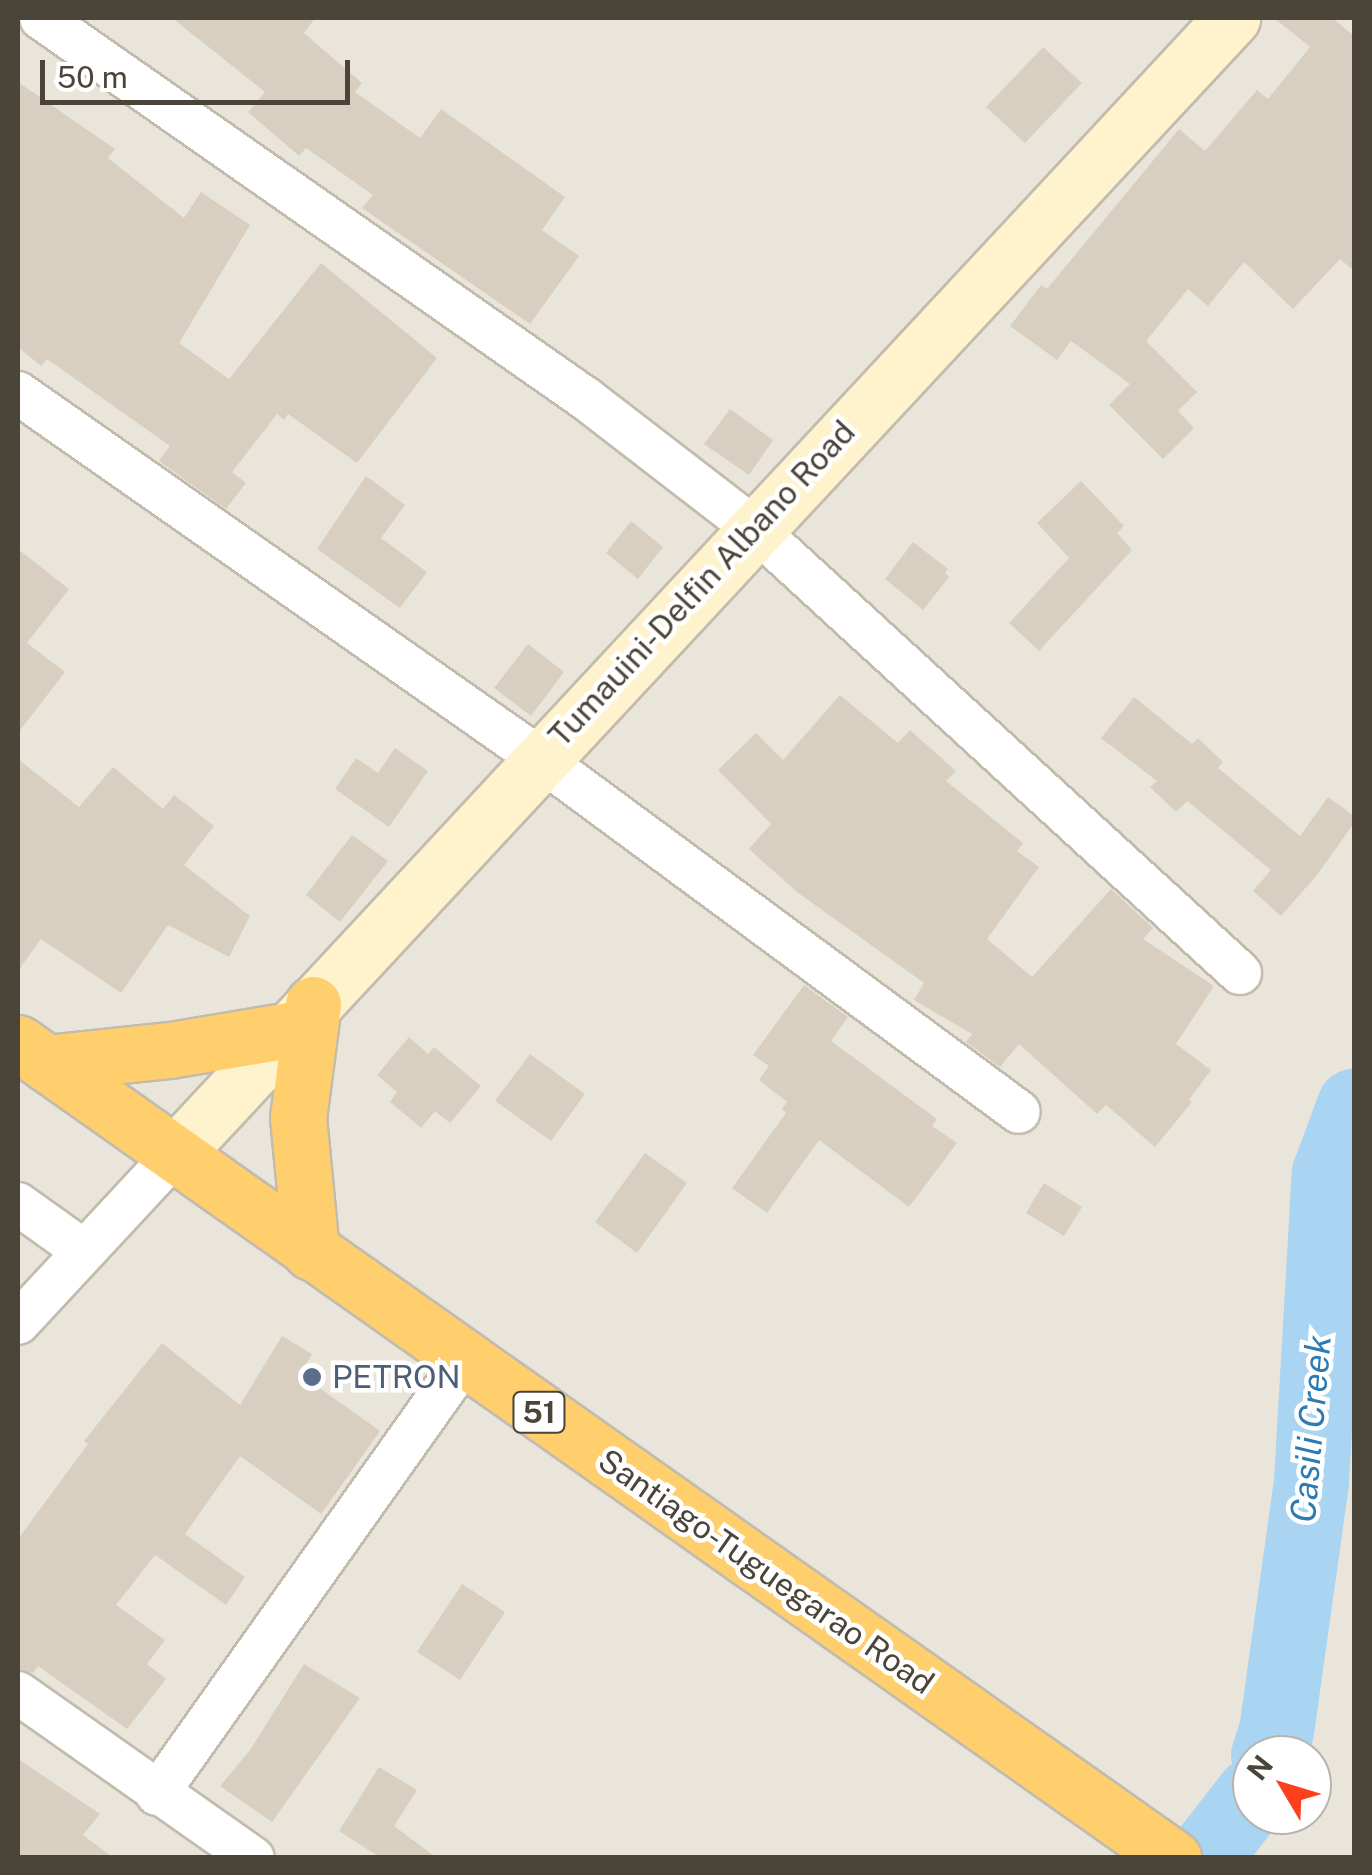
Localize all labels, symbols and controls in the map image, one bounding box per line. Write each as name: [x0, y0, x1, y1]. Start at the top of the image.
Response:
scale bar: [45, 40, 355, 102]
text: 50 m: [57, 59, 128, 95]
street label: Tumauini-Delfin Albano Road: [541, 413, 863, 755]
water label: Casili Creek: [1282, 1334, 1340, 1524]
place label: PETRON: [332, 1358, 461, 1396]
marker: PETRON: [301, 1366, 323, 1388]
road number: 51: [512, 1387, 566, 1437]
street label: Santiago-Tuguegarao Road: [591, 1441, 941, 1703]
north arrow: [1232, 1735, 1332, 1835]
text: N: [1240, 1749, 1279, 1786]

